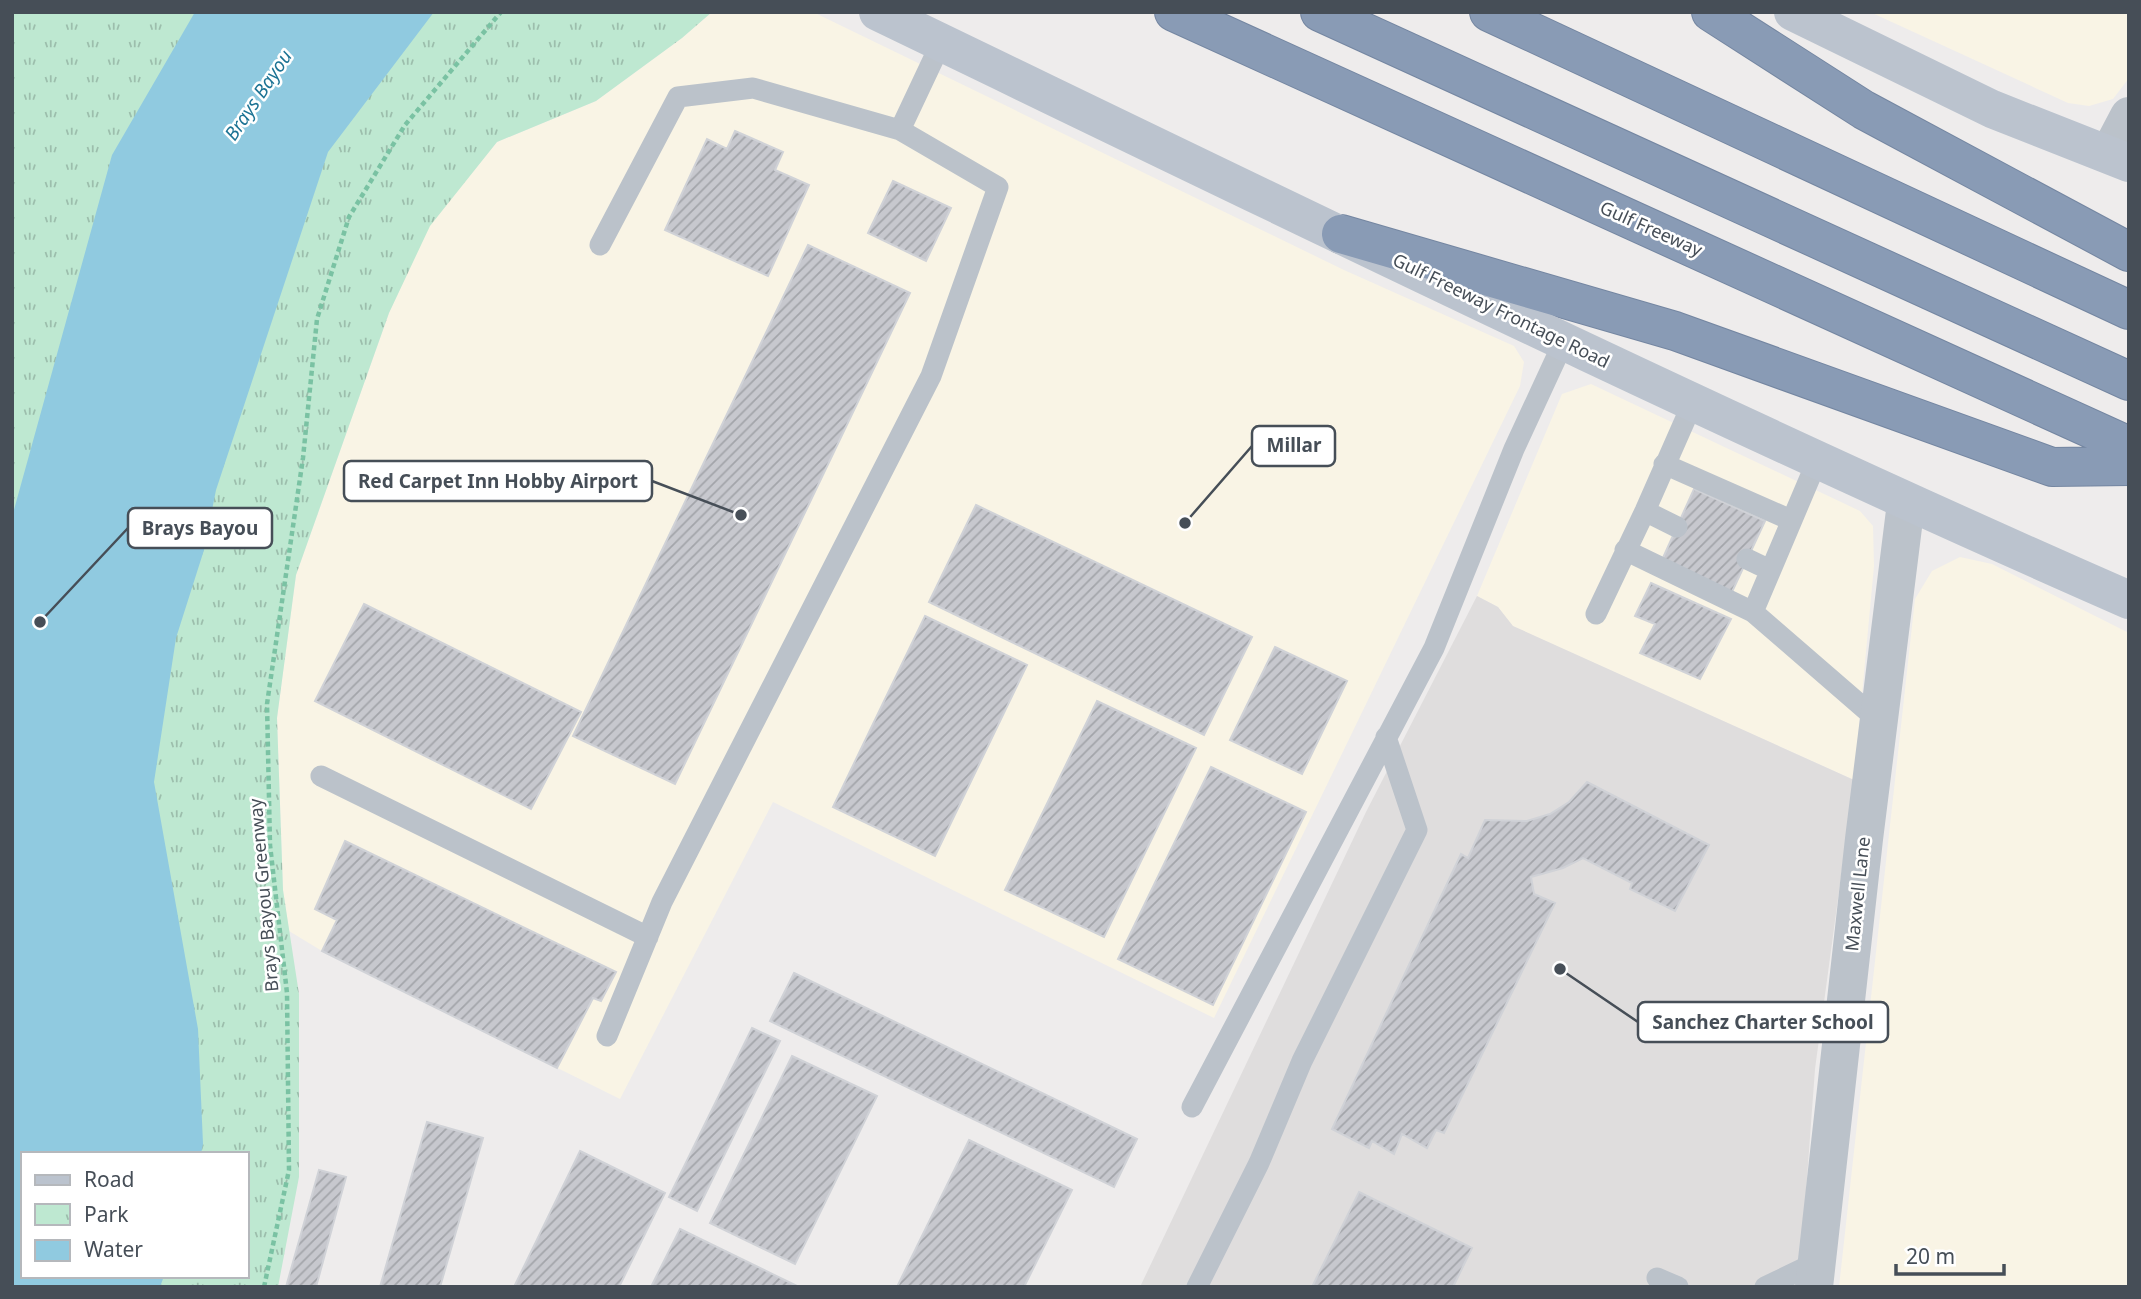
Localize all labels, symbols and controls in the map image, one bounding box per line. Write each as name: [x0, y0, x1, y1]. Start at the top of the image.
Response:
water label: Brays Bayou: [218, 45, 298, 145]
street label: Gulf Freeway: [1596, 195, 1707, 262]
street label: Gulf Freeway Frontage Road: [1389, 247, 1614, 373]
callout: Millar: [1252, 426, 1335, 466]
text: Millar: [1267, 432, 1322, 458]
callout: Red Carpet Inn Hobby Airport: [344, 461, 652, 501]
text: Red Carpet Inn Hobby Airport: [358, 468, 638, 494]
callout: Brays Bayou: [128, 508, 272, 548]
text: Brays Bayou: [142, 515, 258, 541]
street label: Brays Bayou Greenway: [243, 797, 283, 993]
street label: Maxwell Lane: [1839, 835, 1875, 952]
callout: Sanchez Charter School: [1638, 1002, 1888, 1042]
text: Sanchez Charter School: [1652, 1009, 1874, 1035]
legend: [21, 1152, 248, 1278]
text: Road: [84, 1165, 134, 1193]
text: Park: [84, 1200, 129, 1228]
scale bar: [1896, 1232, 2004, 1276]
text: Water: [84, 1235, 143, 1263]
text: 20 m: [1906, 1242, 1955, 1270]

